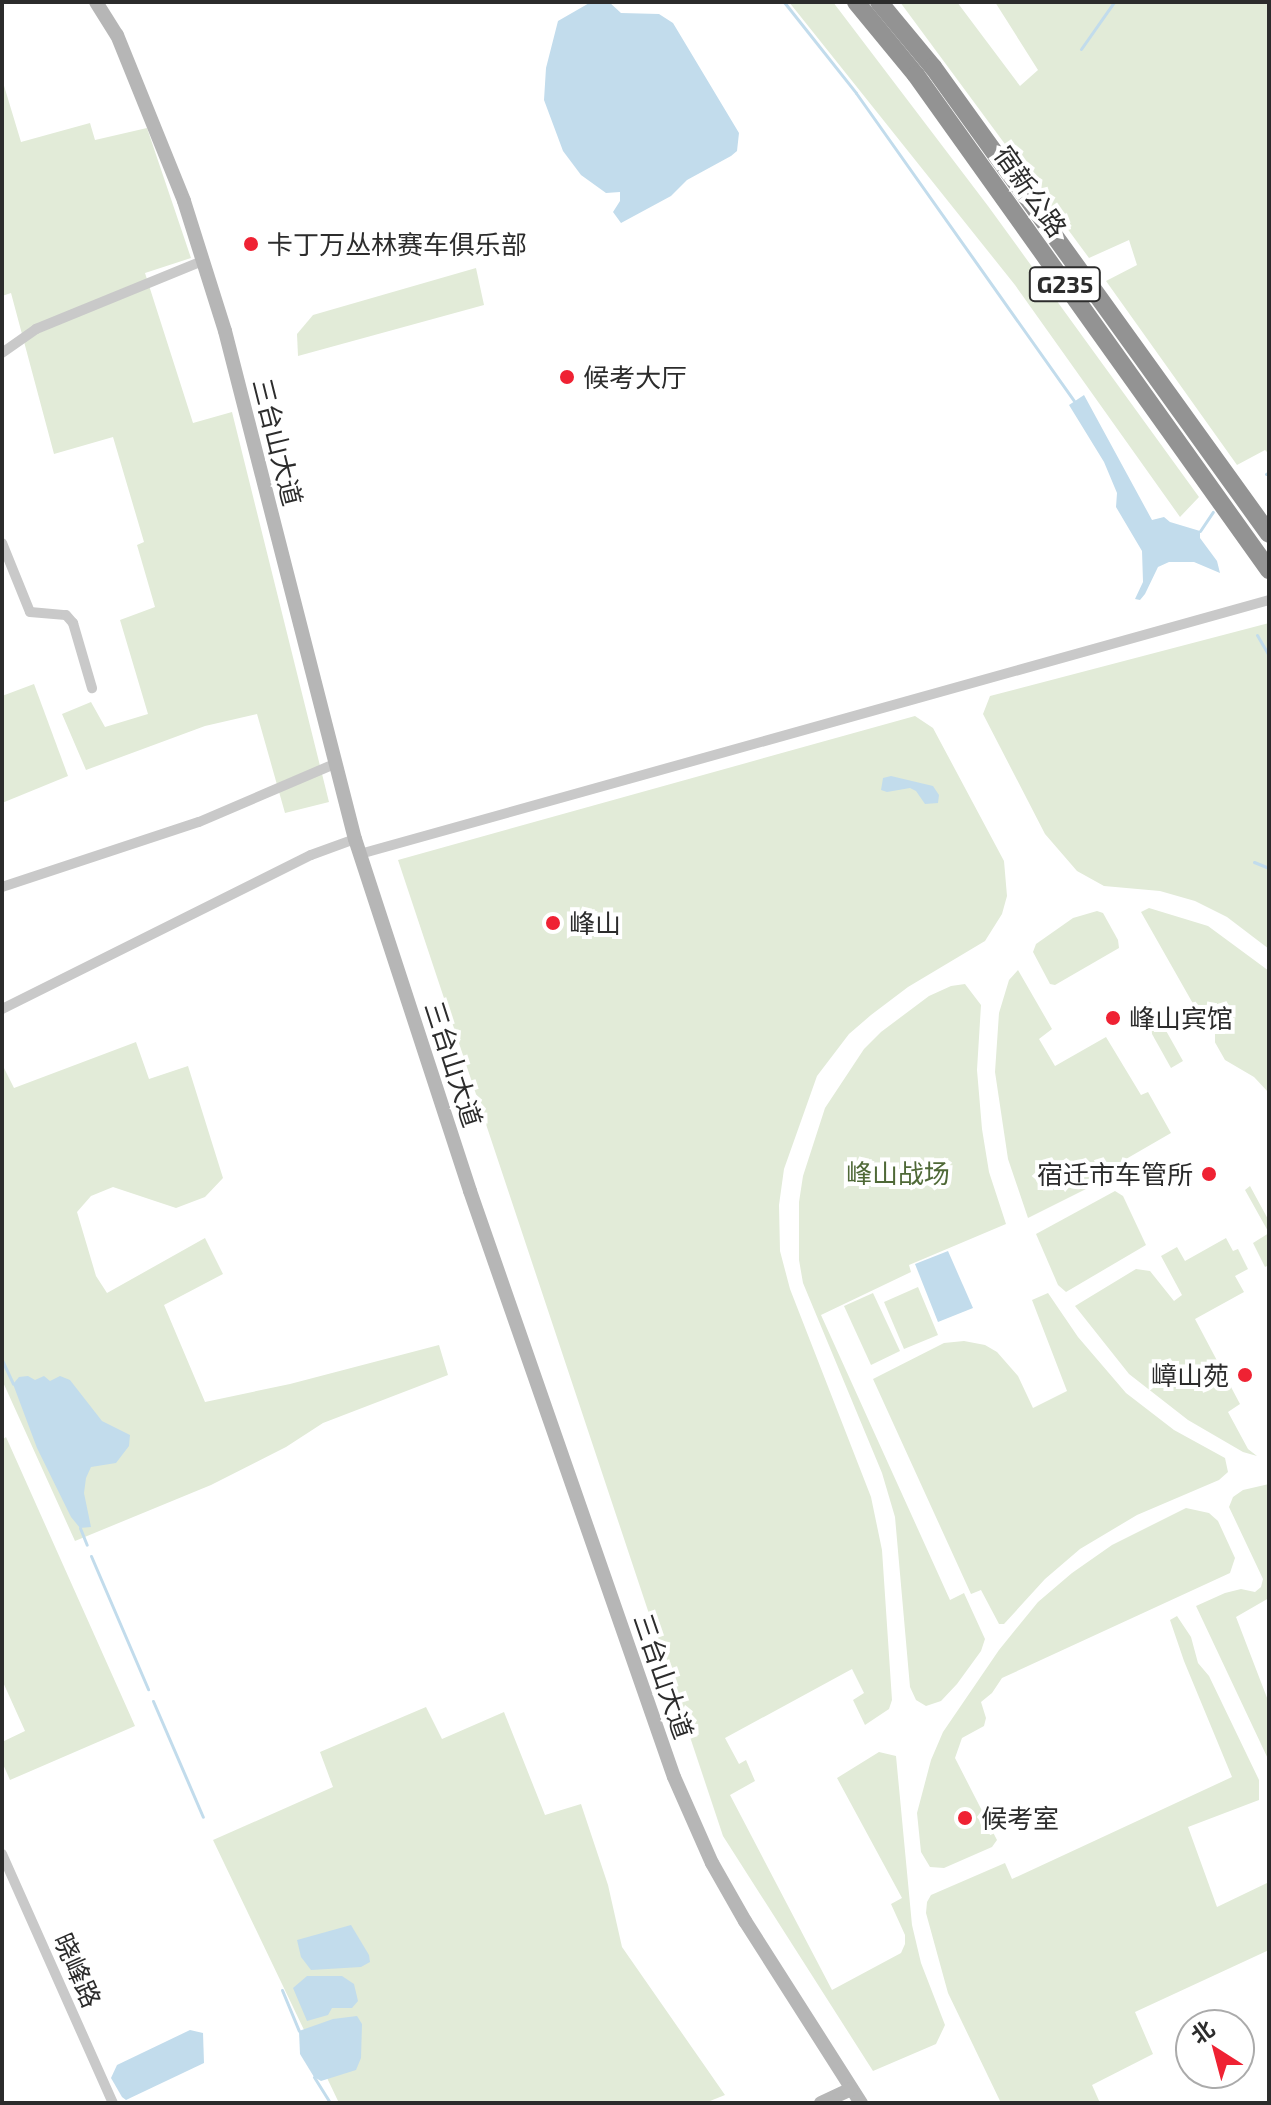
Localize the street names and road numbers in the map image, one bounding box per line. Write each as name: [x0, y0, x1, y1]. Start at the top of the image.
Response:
street label: 宿新公路: [988, 139, 1074, 243]
road number: G235: [1027, 264, 1103, 304]
street label: 三台山大道: [247, 375, 309, 509]
street label: 三台山大道: [419, 997, 489, 1131]
street label: 三台山大道: [628, 1609, 700, 1743]
street label: 晓峰路: [48, 1928, 108, 2012]

